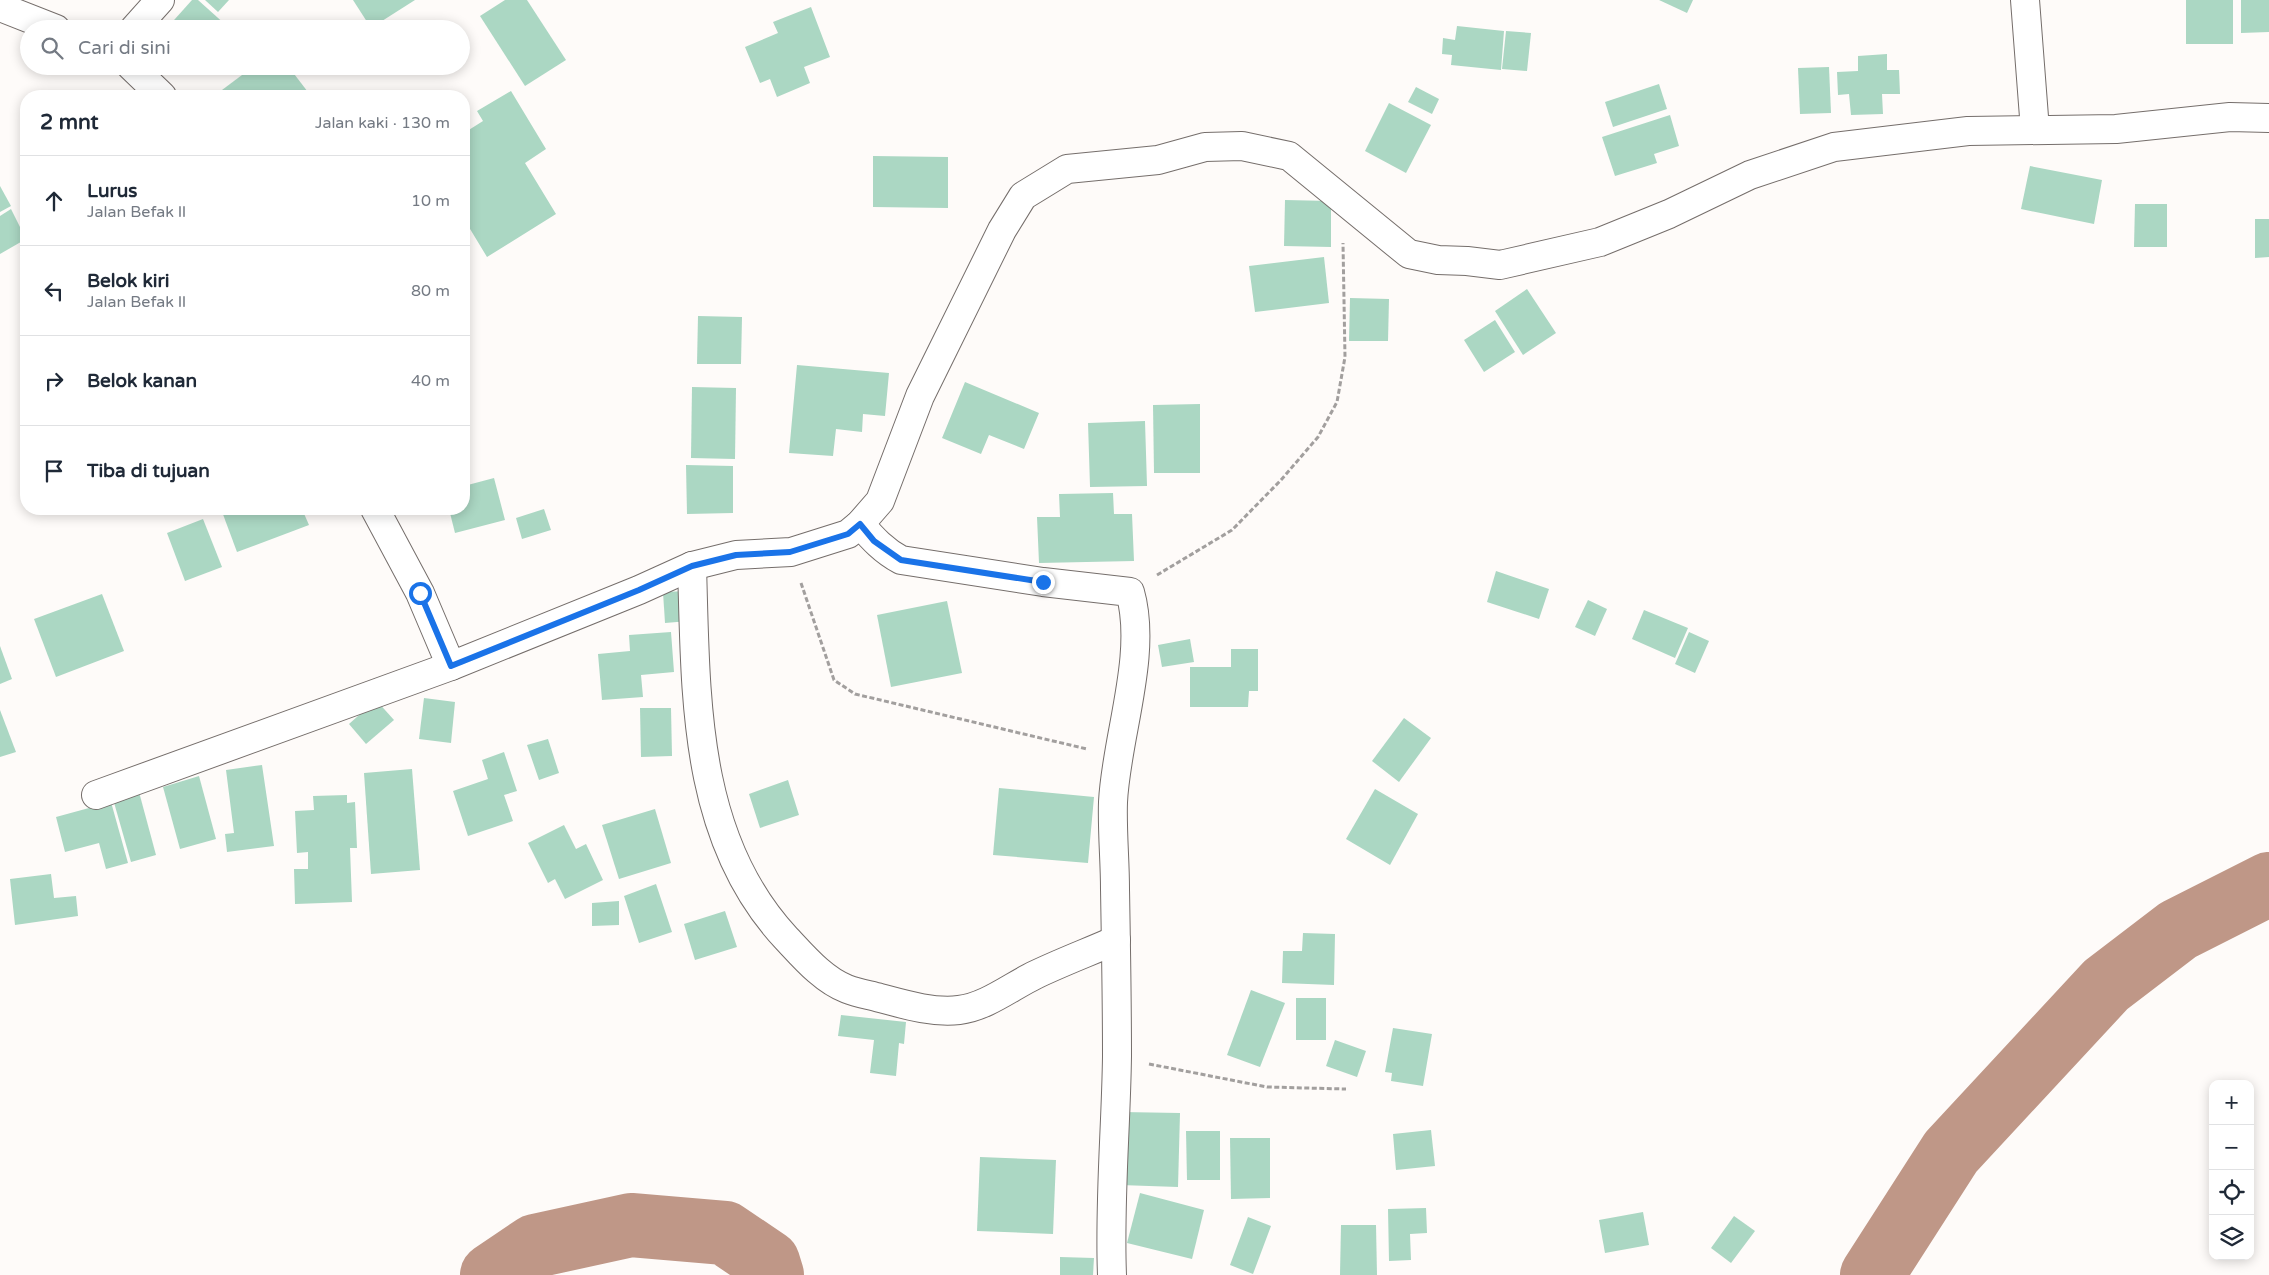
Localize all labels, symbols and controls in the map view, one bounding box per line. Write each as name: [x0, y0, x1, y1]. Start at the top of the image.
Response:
search box: [20, 20, 470, 75]
icon: search: [38, 34, 66, 62]
text: Cari di sini: [78, 37, 171, 59]
text: 2 mnt: [40, 110, 99, 135]
text: Jalan kaki · 130 m: [315, 113, 450, 133]
text: Lurus: [87, 180, 137, 202]
icon: ahead: [40, 187, 68, 215]
text: 10 m: [411, 191, 450, 211]
text: Jalan Befak ll: [87, 202, 186, 222]
text: Belok kiri: [87, 270, 170, 292]
icon: left: [40, 277, 68, 305]
text: 80 m: [411, 281, 450, 301]
text: Jalan Befak ll: [87, 292, 186, 312]
icon: right: [40, 367, 68, 395]
text: Belok kanan: [87, 370, 197, 392]
text: 40 m: [411, 371, 450, 391]
icon: arrive: [40, 457, 68, 485]
text: Tiba di tujuan: [87, 460, 210, 482]
route end: [1032, 571, 1055, 594]
route start: [409, 582, 432, 605]
map controls: [2209, 1080, 2254, 1260]
button: +: [2209, 1080, 2254, 1125]
button: −: [2209, 1125, 2254, 1170]
button: locate: [2209, 1170, 2254, 1215]
button: layers: [2209, 1215, 2254, 1260]

